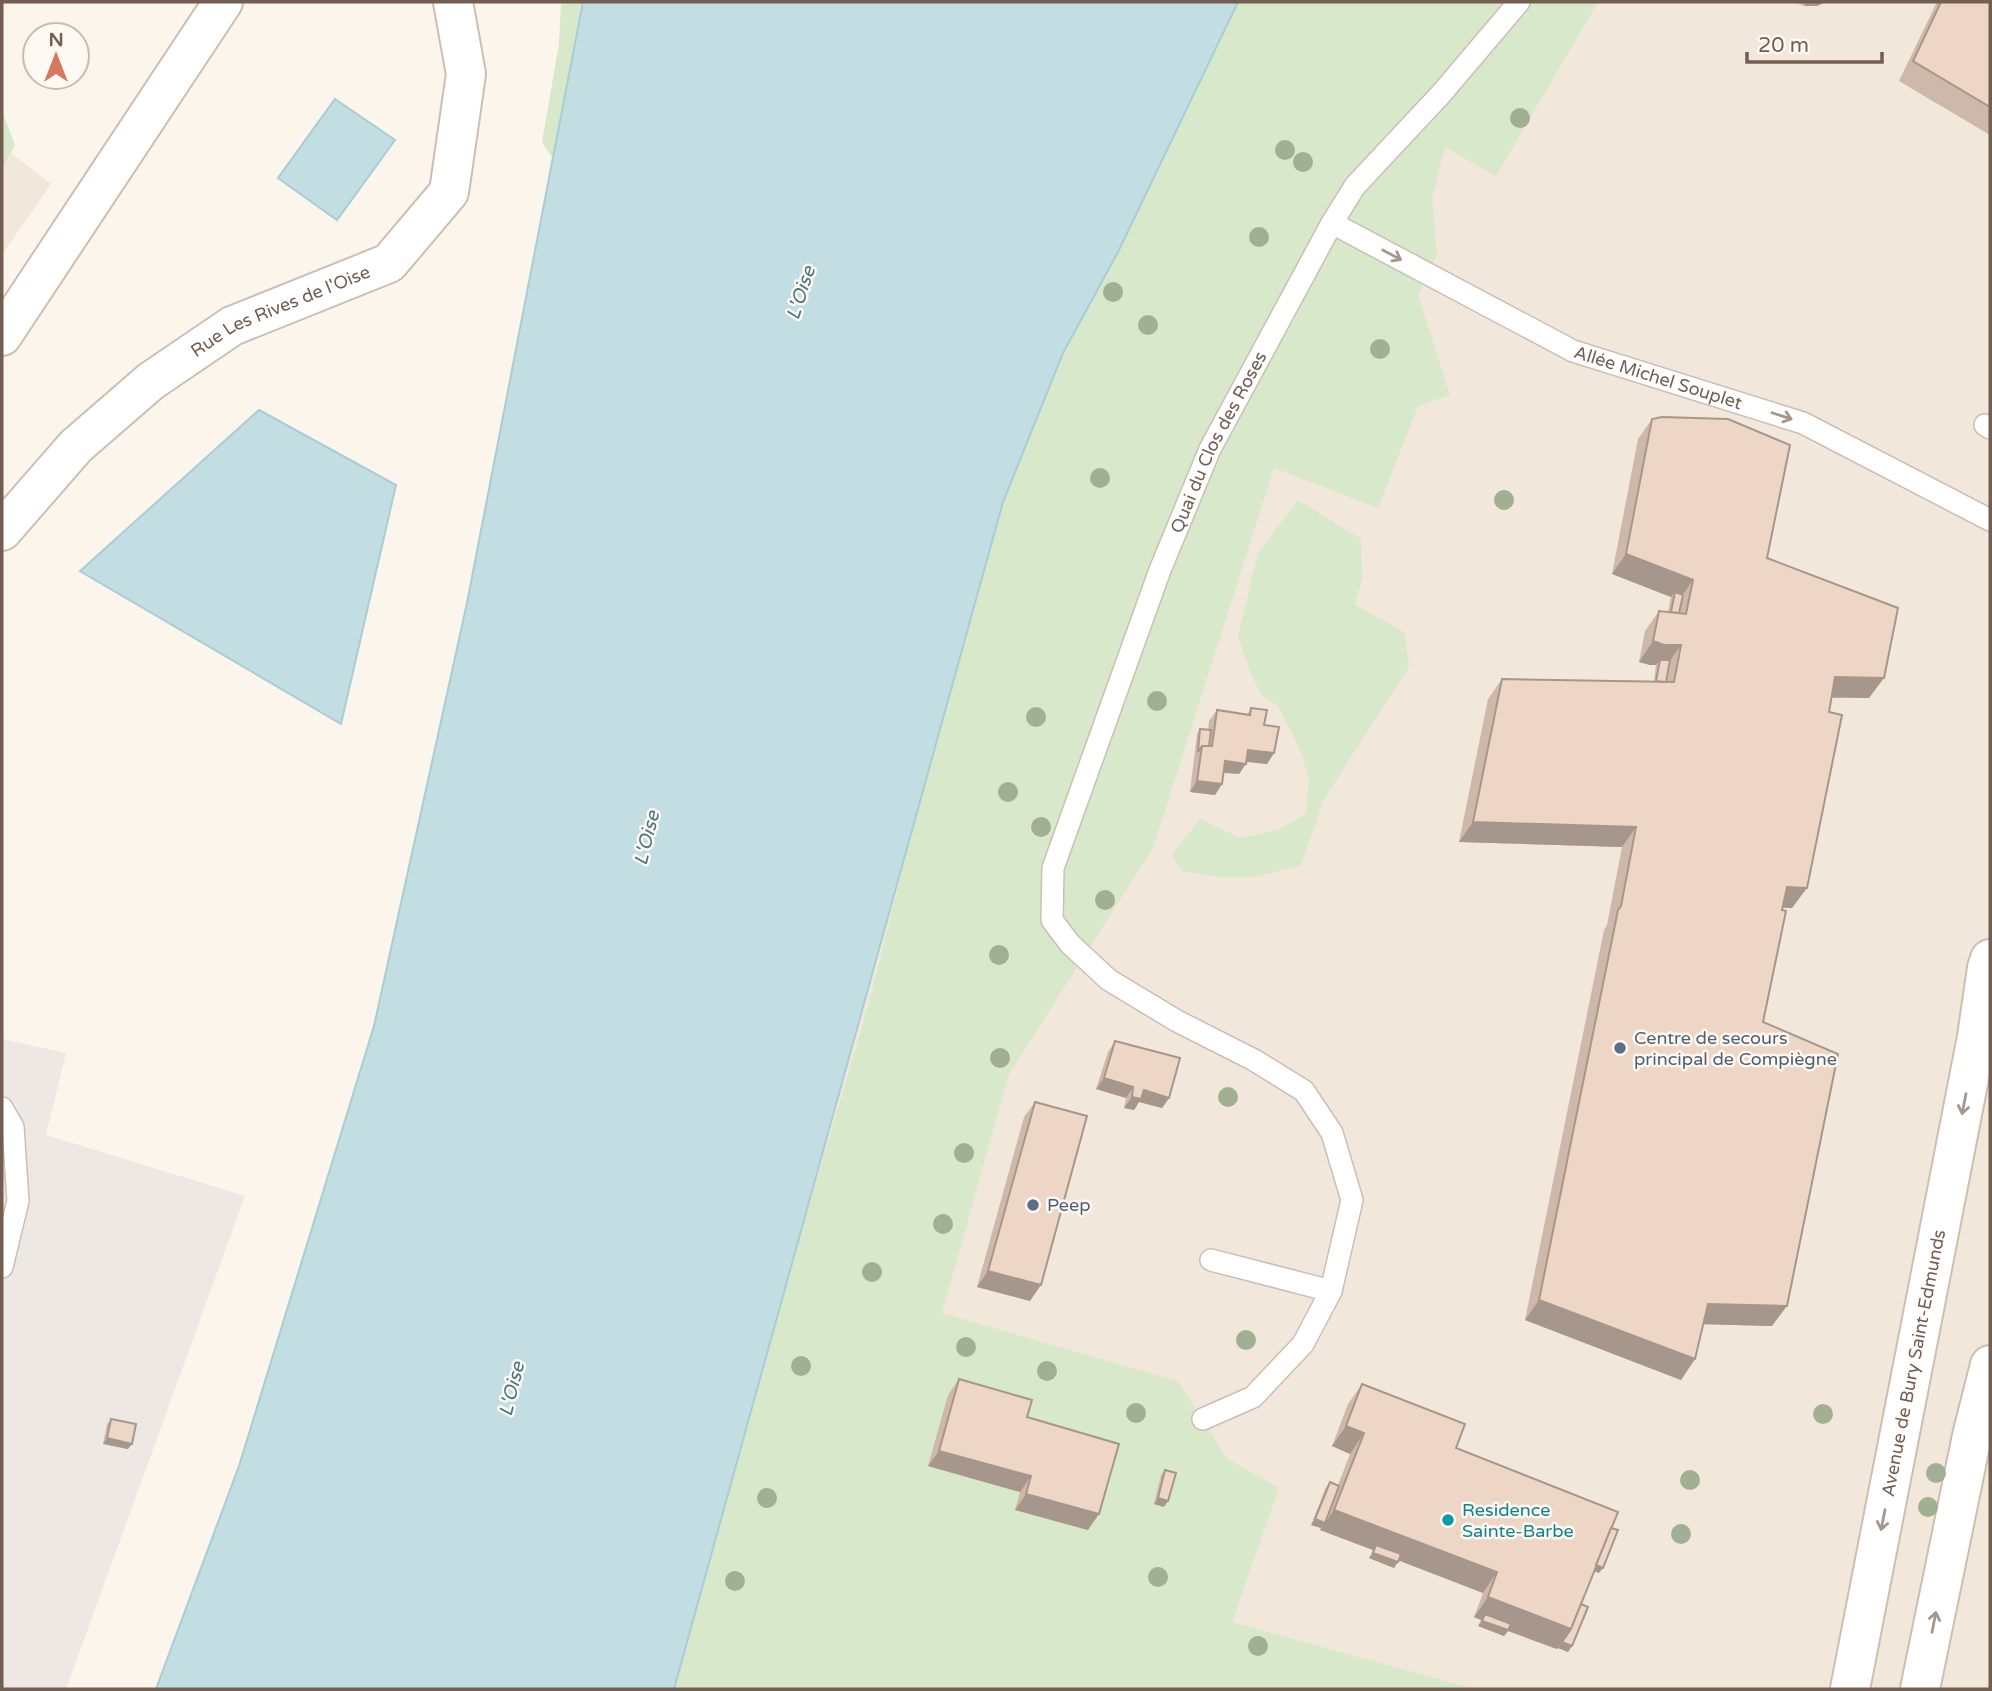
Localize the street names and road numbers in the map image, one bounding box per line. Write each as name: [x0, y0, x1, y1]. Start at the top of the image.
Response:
street label: Rue Les Rives de l'Oise: [186, 261, 373, 362]
street label: Allée Michel Souplet: [1571, 341, 1745, 414]
street label: Quai du Clos des Roses: [1165, 348, 1272, 536]
street label: Avenue de Bury Saint-Edmunds: [1877, 1228, 1950, 1499]

